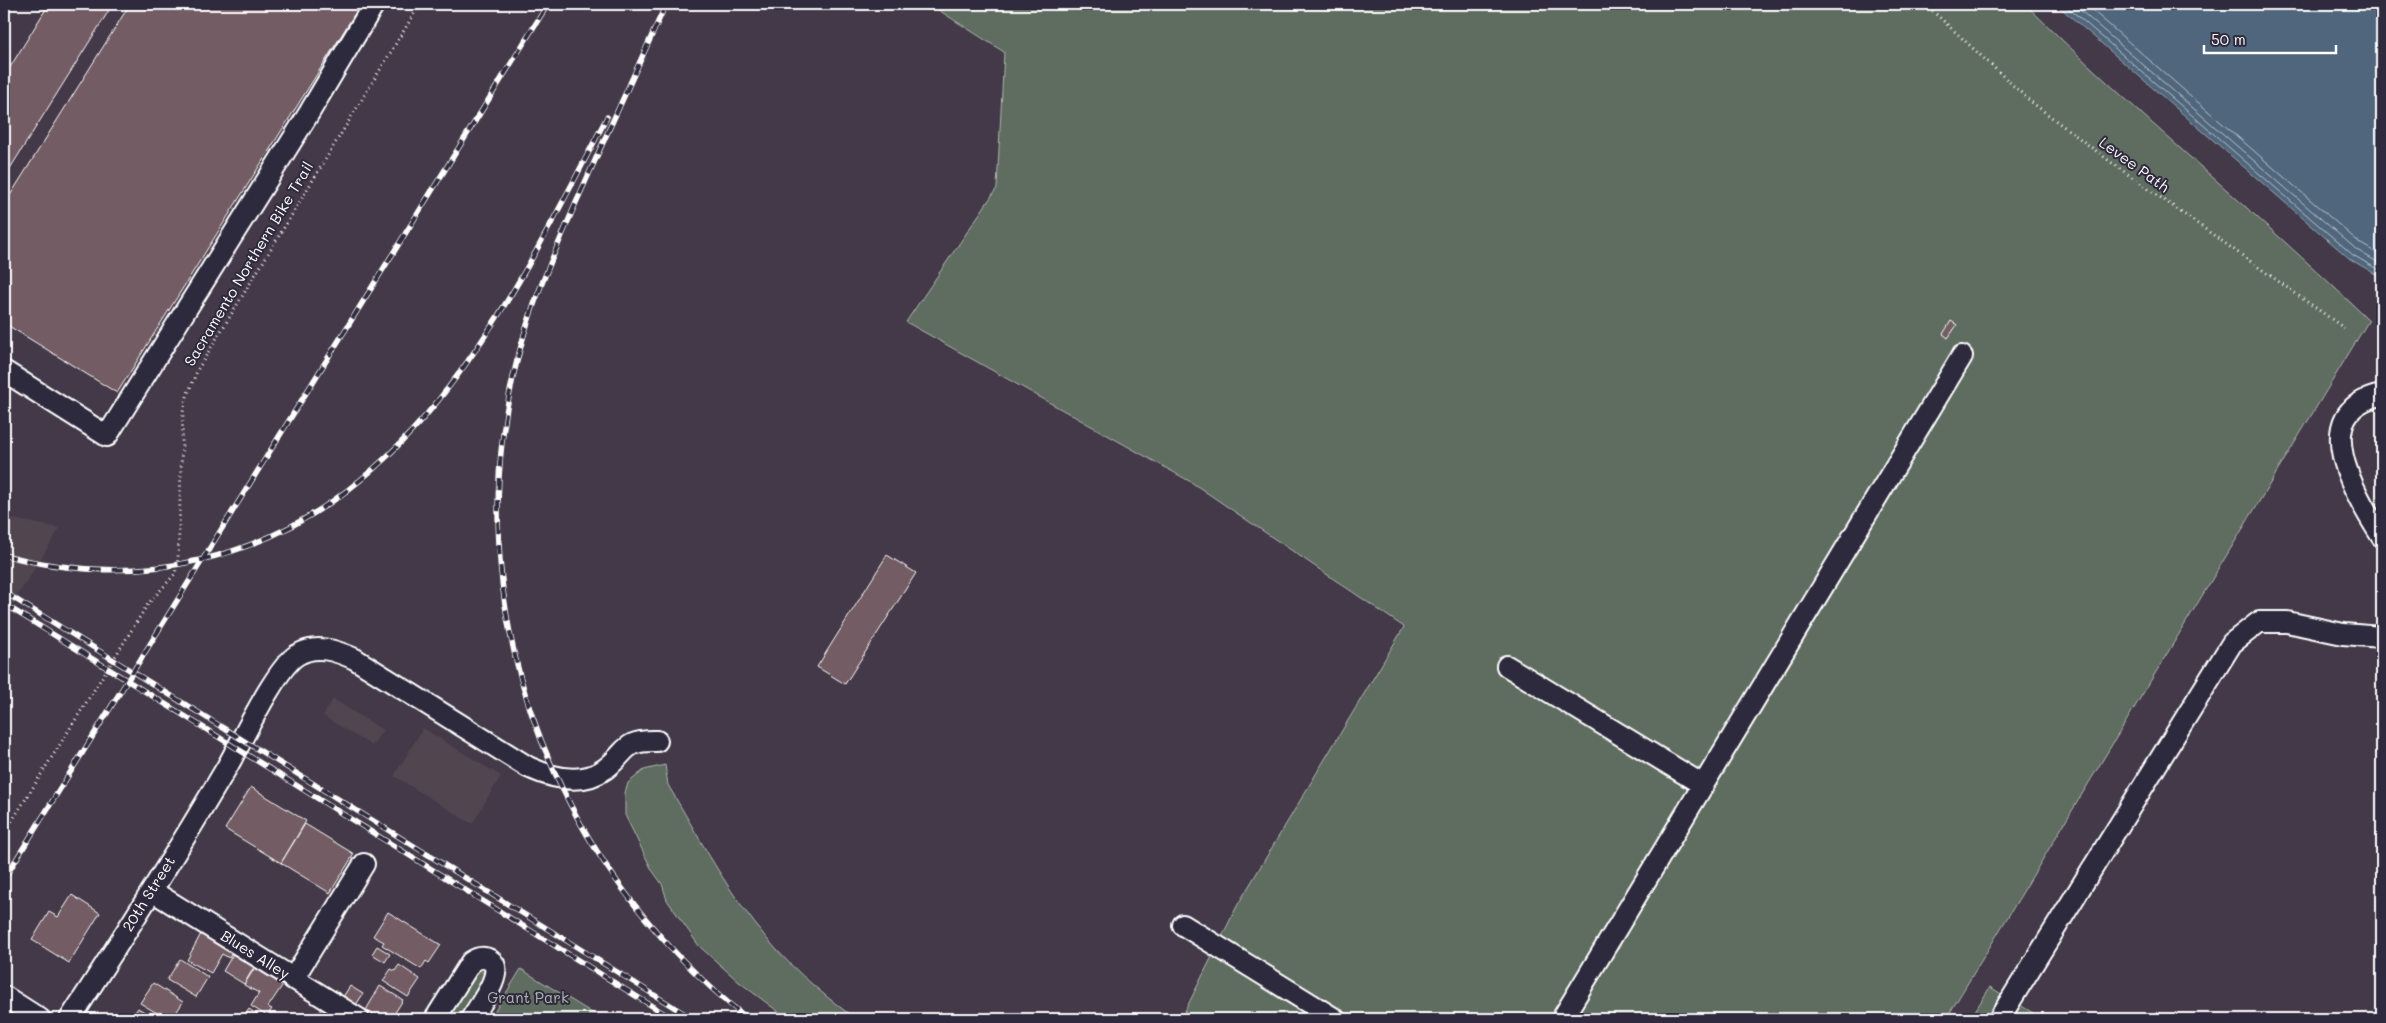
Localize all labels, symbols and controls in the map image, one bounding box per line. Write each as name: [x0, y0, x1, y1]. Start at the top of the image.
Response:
scale bar: [2204, 22, 2336, 54]
text: 50 m: [2211, 29, 2246, 49]
street label: Levee Path: [2096, 132, 2174, 196]
street label: Sacramento Northern Bike Trail: [179, 157, 317, 370]
street label: 20th Street: [117, 852, 179, 935]
street label: Blues Alley: [217, 925, 294, 983]
park label: Grant Park: [487, 987, 569, 1007]

